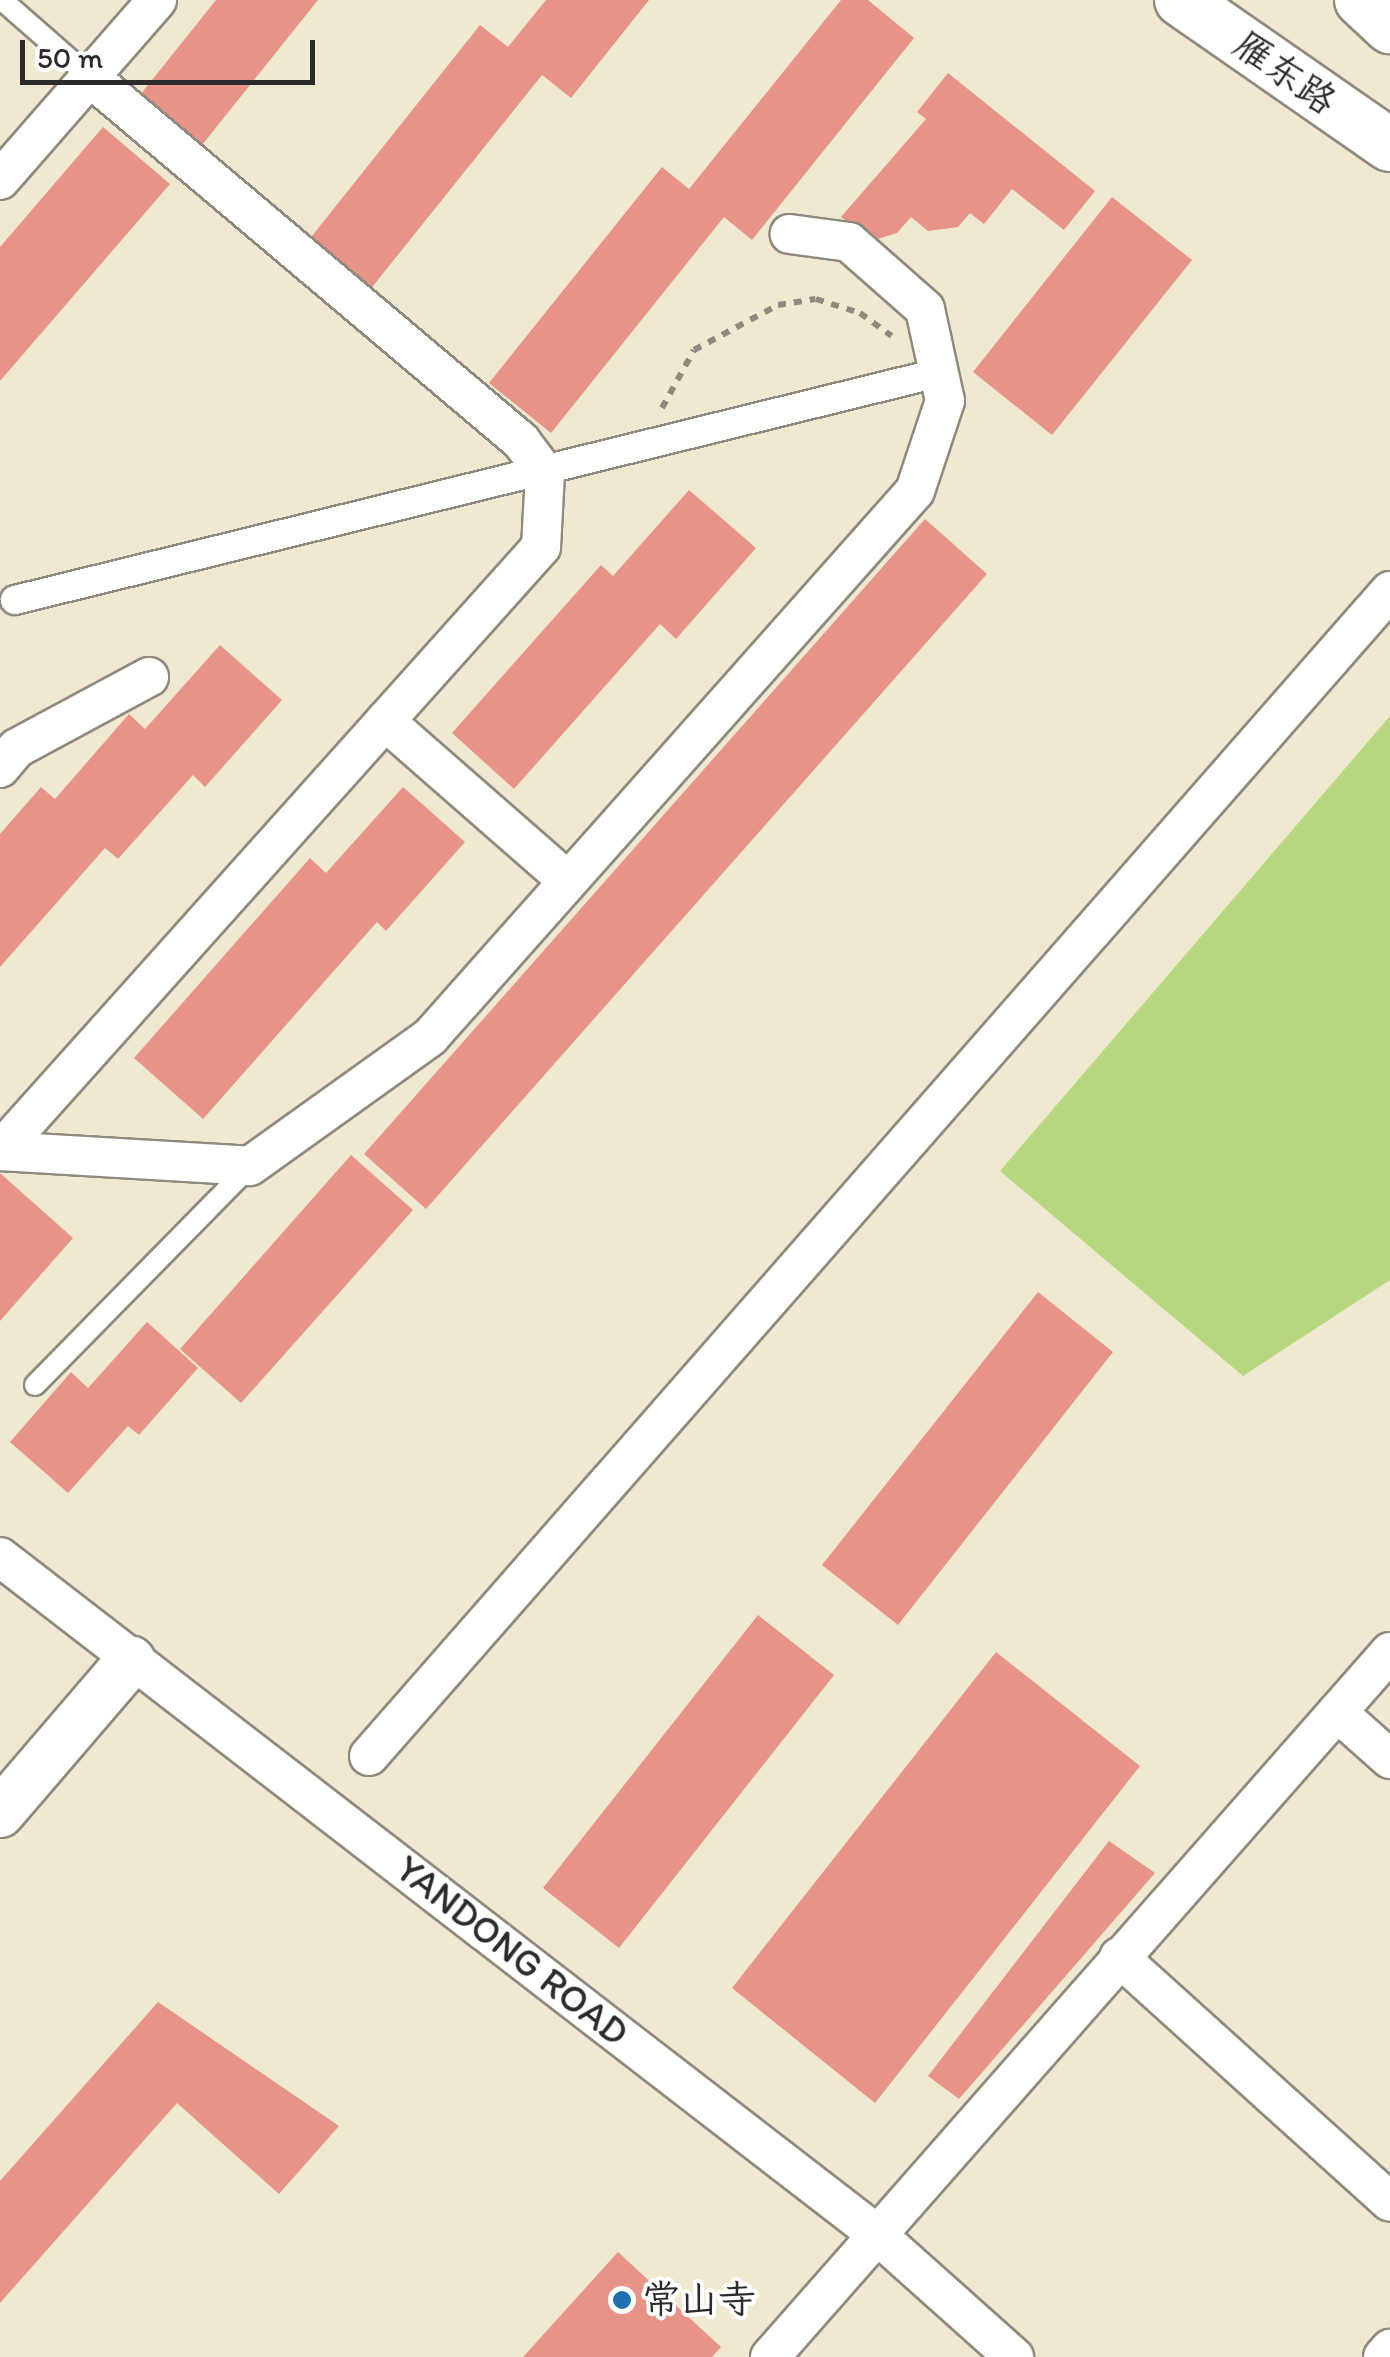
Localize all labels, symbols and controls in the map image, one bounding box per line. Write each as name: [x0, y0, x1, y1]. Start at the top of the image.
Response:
scale bar: [25, 20, 320, 82]
street label: 雁东路: [1225, 22, 1345, 124]
text: 50 m: [37, 39, 103, 76]
street label: YANDONG ROAD: [387, 1846, 637, 2056]
place label: 常山寺: [642, 2277, 756, 2323]
marker: 常山寺: [611, 2289, 633, 2311]

